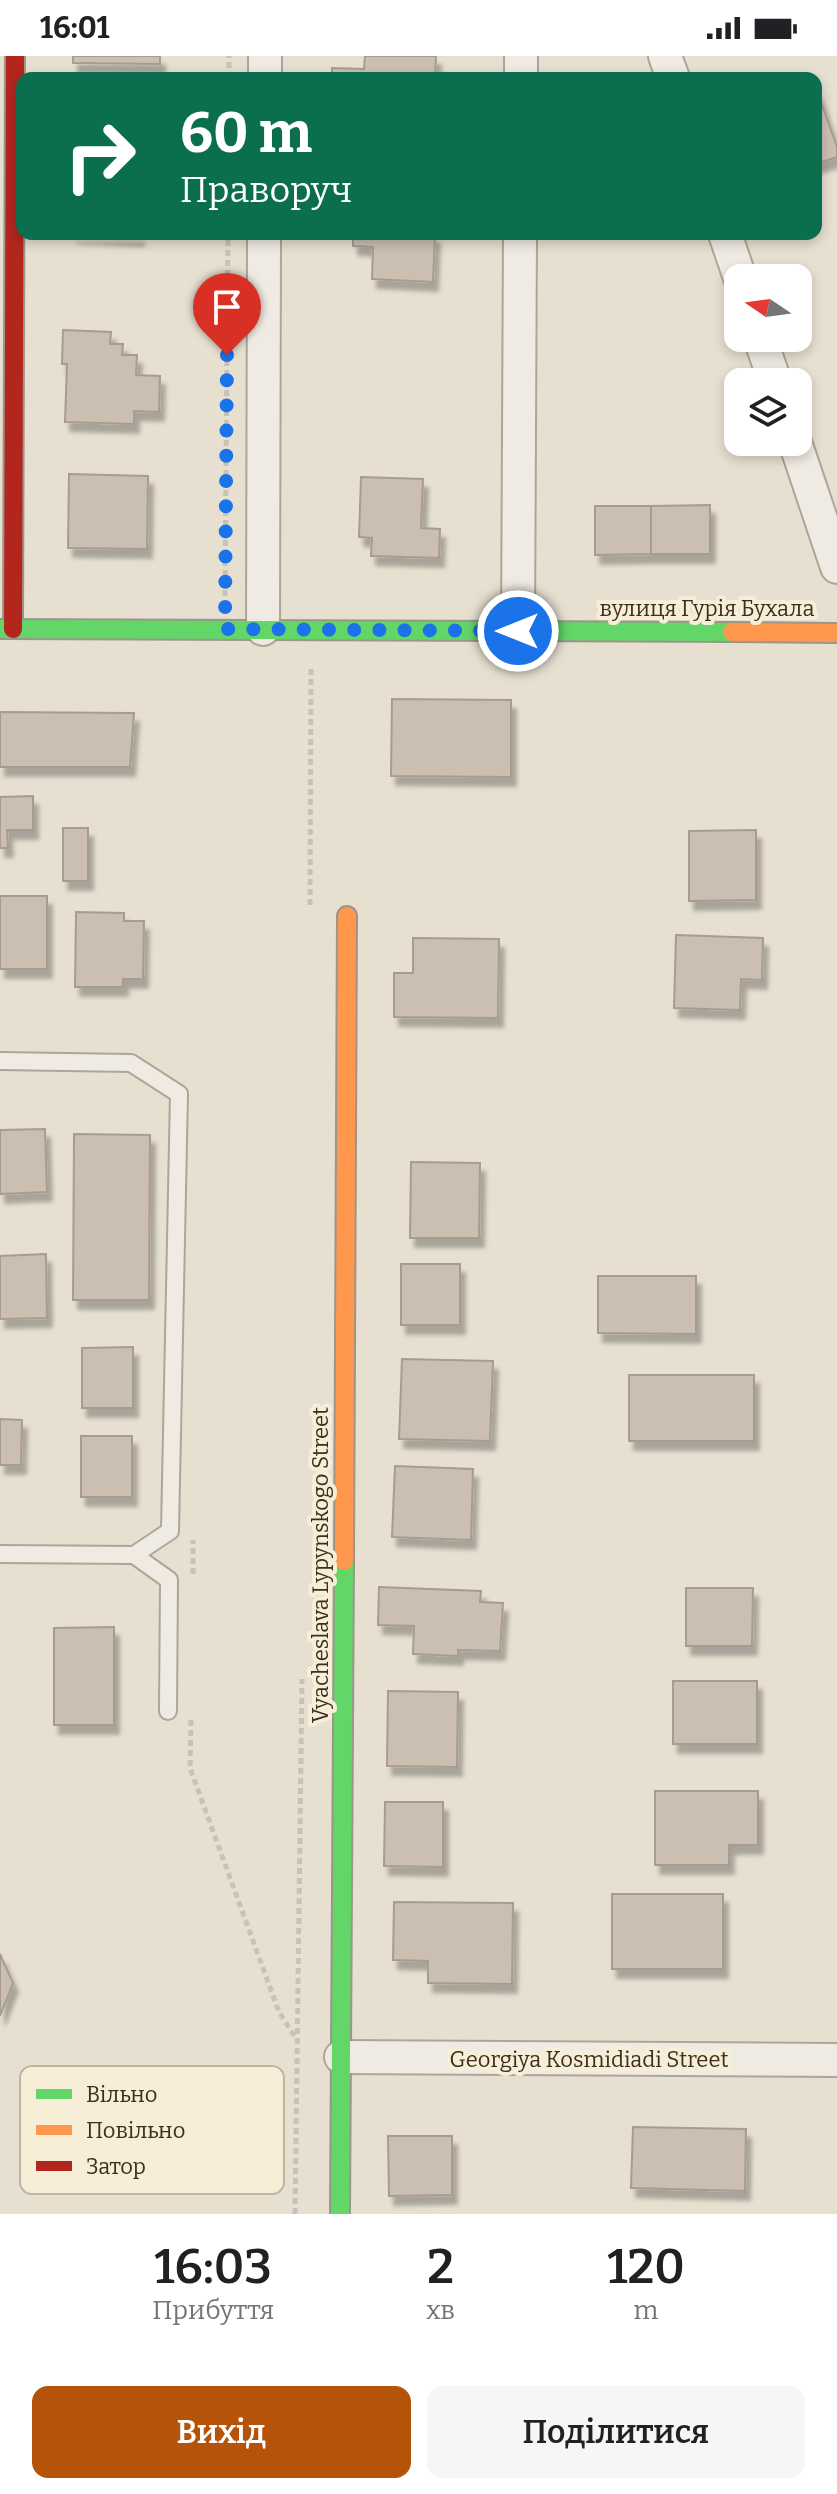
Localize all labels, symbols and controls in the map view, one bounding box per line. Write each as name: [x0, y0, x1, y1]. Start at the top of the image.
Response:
text: 16:01: [40, 10, 110, 46]
text: 60 m: [180, 100, 312, 167]
icon: right: [48, 104, 152, 208]
text: Праворуч: [180, 168, 352, 212]
north arrow: [724, 264, 812, 352]
map controls: [724, 264, 812, 456]
pin: [193, 273, 261, 355]
icon: arrive: [205, 285, 249, 329]
button: layers: [724, 368, 812, 456]
position arrow: [476, 589, 560, 673]
street label: вулиця Гурія Бухала: [599, 595, 815, 622]
street label: Vyacheslava Lypynskogo Street: [307, 1407, 334, 1723]
street label: Georgiya Kosmidiadi Street: [450, 2046, 728, 2073]
legend: [20, 2066, 284, 2194]
text: Вільно: [86, 2081, 157, 2108]
text: Повільно: [86, 2117, 185, 2144]
text: Затор: [86, 2153, 146, 2180]
text: 16:03: [154, 2238, 272, 2296]
text: 2: [427, 2238, 454, 2296]
text: 120: [607, 2238, 685, 2296]
text: Прибуття: [152, 2295, 274, 2326]
text: хв: [426, 2295, 455, 2326]
text: m: [634, 2295, 658, 2326]
button: Вихід: [32, 2386, 411, 2478]
button: Поділитися: [427, 2386, 805, 2478]

